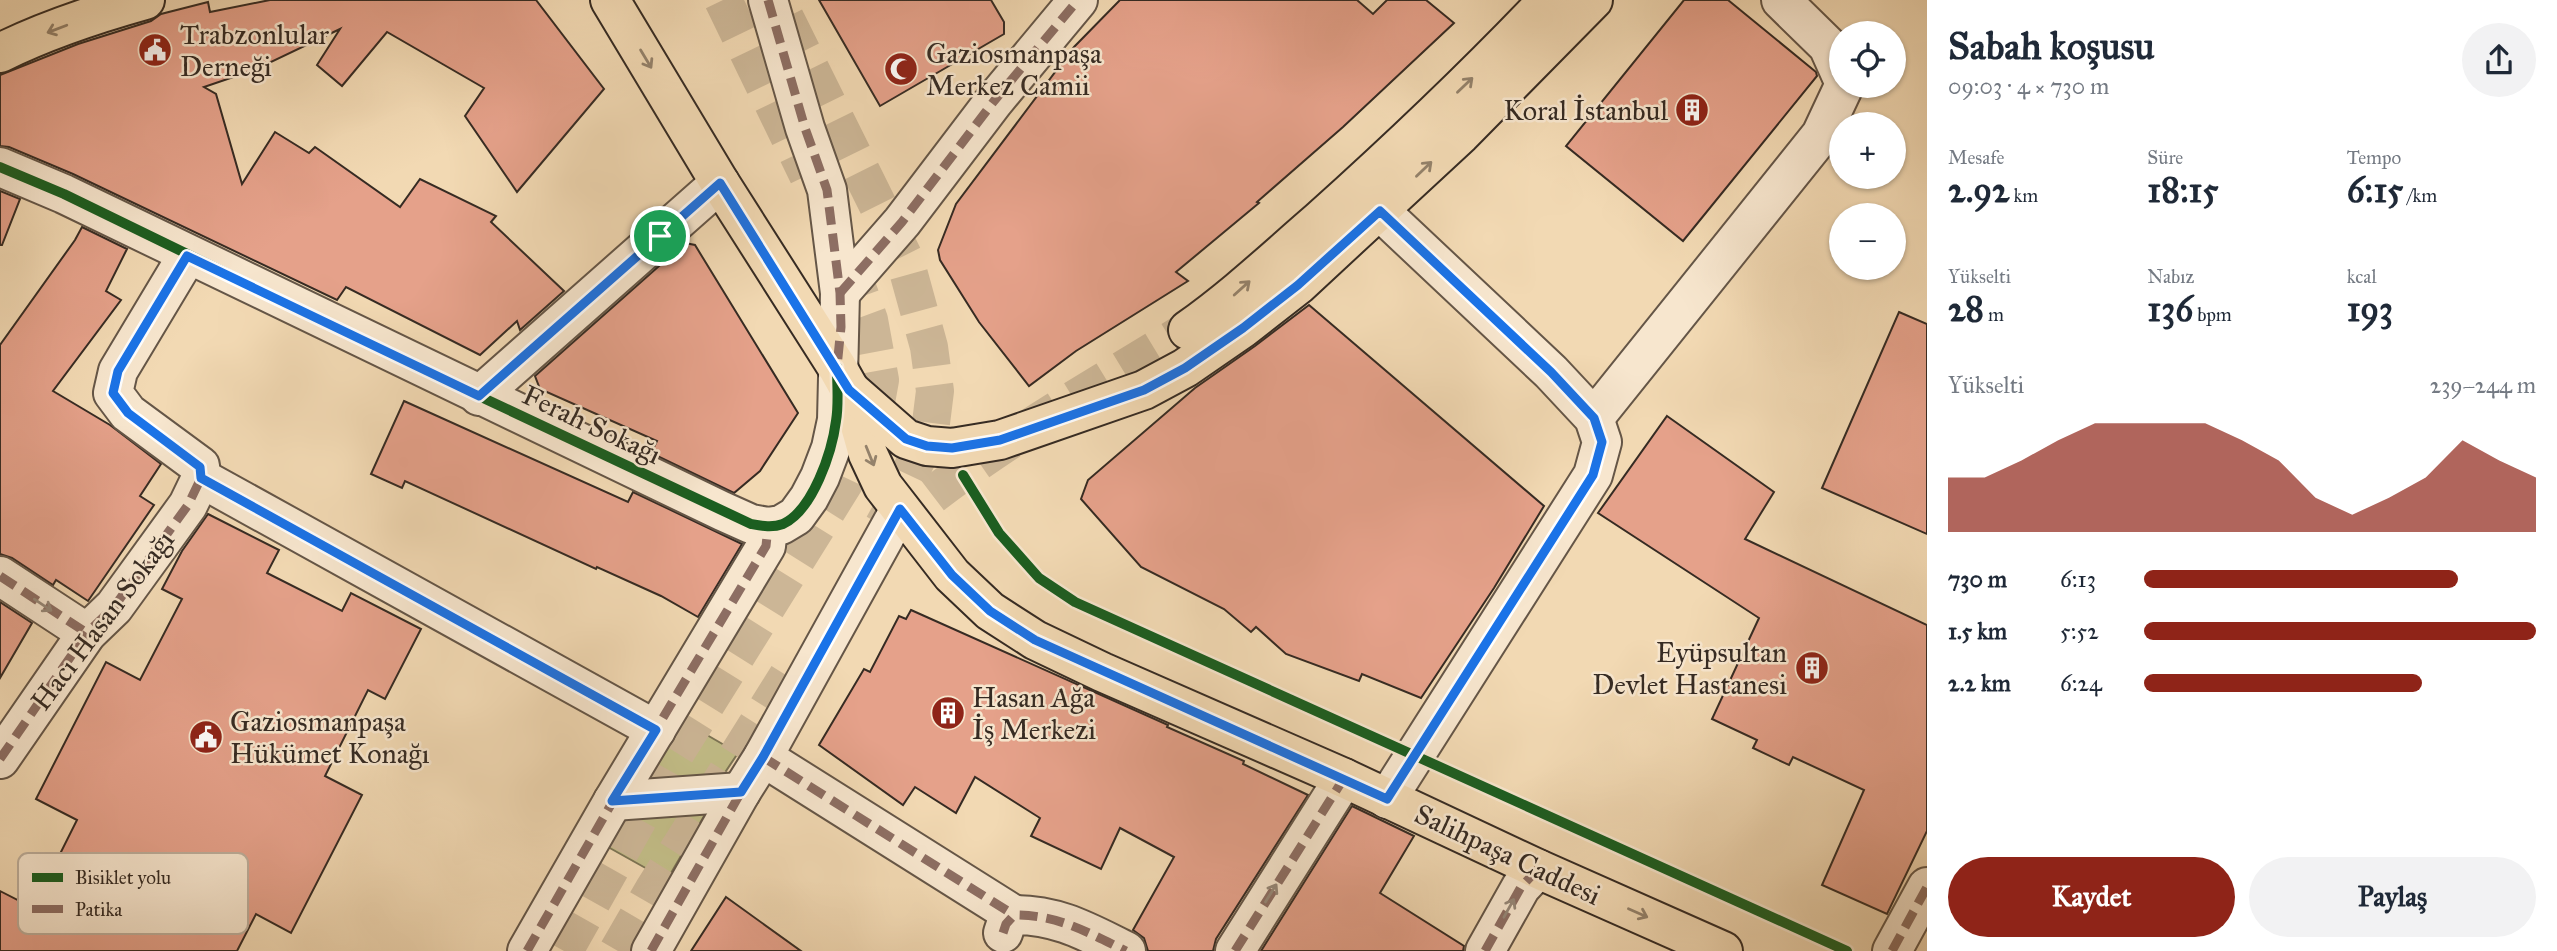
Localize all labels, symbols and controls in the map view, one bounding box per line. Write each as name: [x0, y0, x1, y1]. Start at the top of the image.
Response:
place label: Trabzonlular Derneği: [180, 17, 330, 84]
map controls: [1829, 21, 1906, 280]
button: locate: [1829, 21, 1906, 98]
one-way arrow: [46, 23, 68, 36]
text: Sabah koşusu: [1948, 23, 2155, 69]
button: share: [2462, 23, 2536, 97]
public building icon: Trabzonlular Derneği: [136, 31, 174, 69]
place label: Gaziosmanpaşa Merkez Camii: [926, 36, 1102, 103]
one-way arrow: [639, 48, 653, 68]
mosque icon: Gaziosmanpaşa Merkez Camii: [882, 50, 920, 88]
text: 09:03 · 4 × 730 m: [1948, 72, 2109, 100]
one-way arrow: [1456, 77, 1473, 94]
building icon: Koral İstanbul: [1673, 91, 1711, 129]
place label: Koral İstanbul: [1503, 93, 1668, 128]
button: +: [1829, 112, 1906, 189]
text: Mesafe: [1948, 146, 2004, 169]
text: Süre: [2147, 146, 2183, 169]
text: Tempo: [2347, 146, 2401, 169]
one-way arrow: [1415, 161, 1432, 178]
text: 2.92: [1948, 169, 2009, 212]
text: 18:15: [2147, 169, 2218, 212]
text: 6:15: [2347, 169, 2403, 212]
text: km: [2009, 184, 2038, 207]
text: /km: [2403, 184, 2437, 207]
button: −: [1829, 203, 1906, 280]
pin: [630, 206, 690, 266]
icon: arrive: [641, 217, 679, 255]
text: Yükselti: [1948, 265, 2011, 288]
text: Nabız: [2147, 265, 2194, 288]
text: kcal: [2347, 265, 2377, 288]
one-way arrow: [1233, 280, 1251, 296]
text: 28: [1948, 288, 1984, 331]
text: 136: [2147, 288, 2193, 331]
text: 193: [2347, 288, 2393, 331]
text: m: [1984, 303, 2004, 326]
text: bpm: [2193, 303, 2232, 326]
text: Yükselti: [1948, 371, 2024, 399]
text: 239–244 m: [2430, 371, 2536, 399]
street label: Ferah Sokağı: [517, 377, 667, 472]
one-way arrow: [864, 444, 877, 466]
street label: Hacı Hasan Sokağı: [23, 523, 182, 717]
text: 730 m: [1948, 565, 2007, 593]
text: 6:13: [2060, 565, 2096, 593]
one-way arrow: [33, 598, 53, 612]
text: 1.5 km: [1948, 617, 2007, 645]
text: 5:52: [2060, 617, 2099, 645]
place label: Eyüpsultan Devlet Hastanesi: [1592, 635, 1787, 702]
building icon: Eyüpsultan Devlet Hastanesi: [1793, 649, 1831, 687]
text: 2.2 km: [1948, 669, 2011, 697]
text: 6:24: [2060, 669, 2102, 697]
place label: Hasan Ağa İş Merkezi: [972, 680, 1096, 747]
building icon: Hasan Ağa İş Merkezi: [929, 694, 967, 732]
place label: Gaziosmanpaşa Hükümet Konağı: [230, 704, 430, 771]
public building icon: Gaziosmanpaşa Hükümet Konağı: [187, 718, 225, 756]
street label: Salihpaşa Caddesi: [1409, 796, 1607, 913]
legend: [18, 853, 248, 934]
button: Kaydet: [1948, 857, 2235, 937]
button: Paylaş: [2249, 857, 2536, 937]
text: Bisiklet yolu: [75, 866, 171, 889]
one-way arrow: [1265, 884, 1279, 904]
text: Patika: [75, 898, 123, 921]
one-way arrow: [1503, 898, 1516, 919]
one-way arrow: [1626, 907, 1648, 920]

